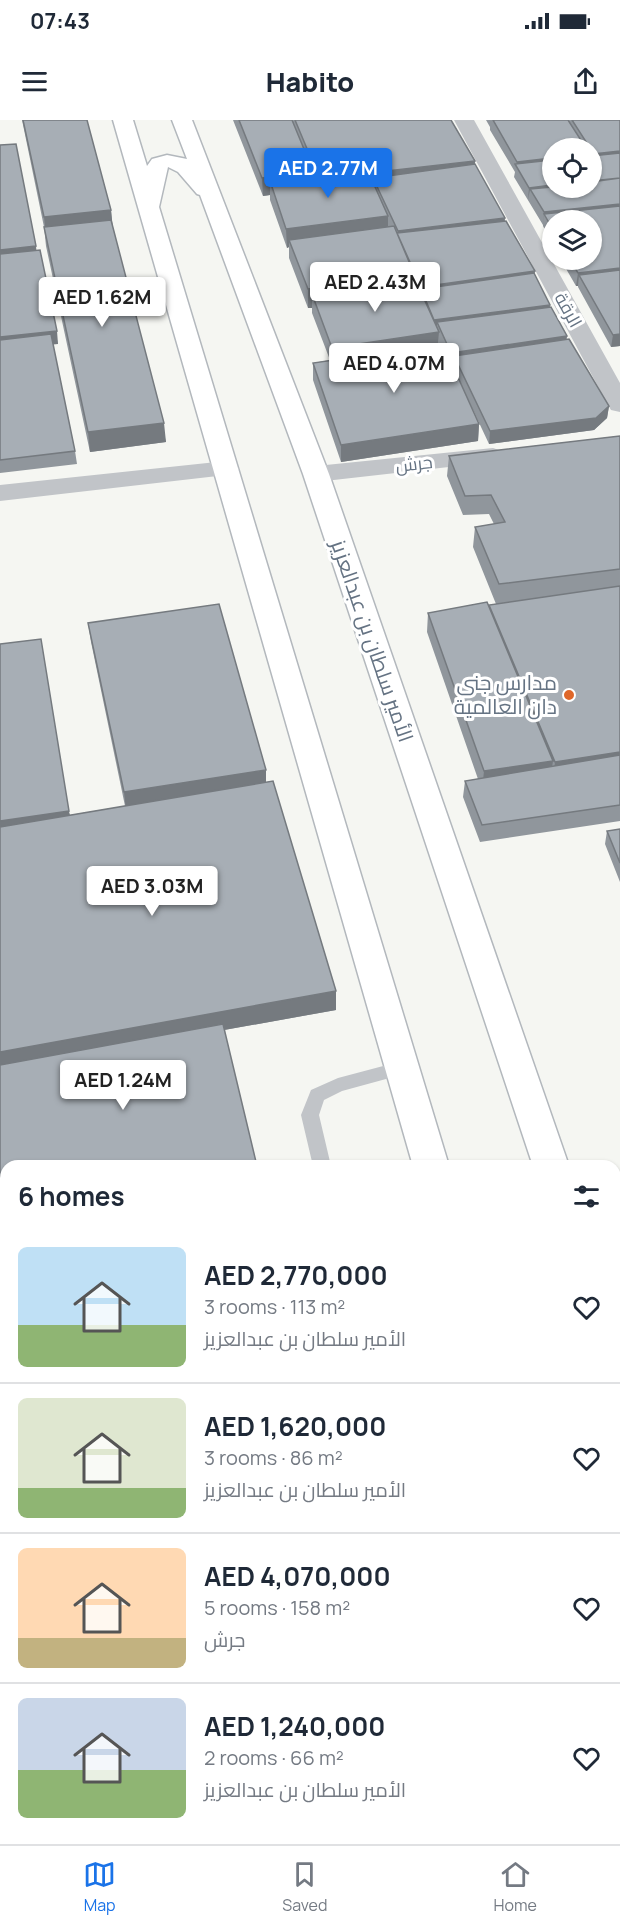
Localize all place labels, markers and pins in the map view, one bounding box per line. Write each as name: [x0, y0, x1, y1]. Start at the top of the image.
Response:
pin: AED 2.77M: [259, 148, 397, 199]
pin: AED 2.43M: [306, 262, 444, 313]
pin: AED 1.62M: [33, 277, 171, 328]
pin: AED 4.07M: [325, 343, 463, 394]
place label: مدارس جنى دان العالمية: [454, 668, 557, 720]
marker: مدارس جنى دان العالمية: [562, 688, 576, 702]
pin: AED 3.03M: [83, 866, 221, 917]
pin: AED 1.24M: [54, 1060, 192, 1111]

